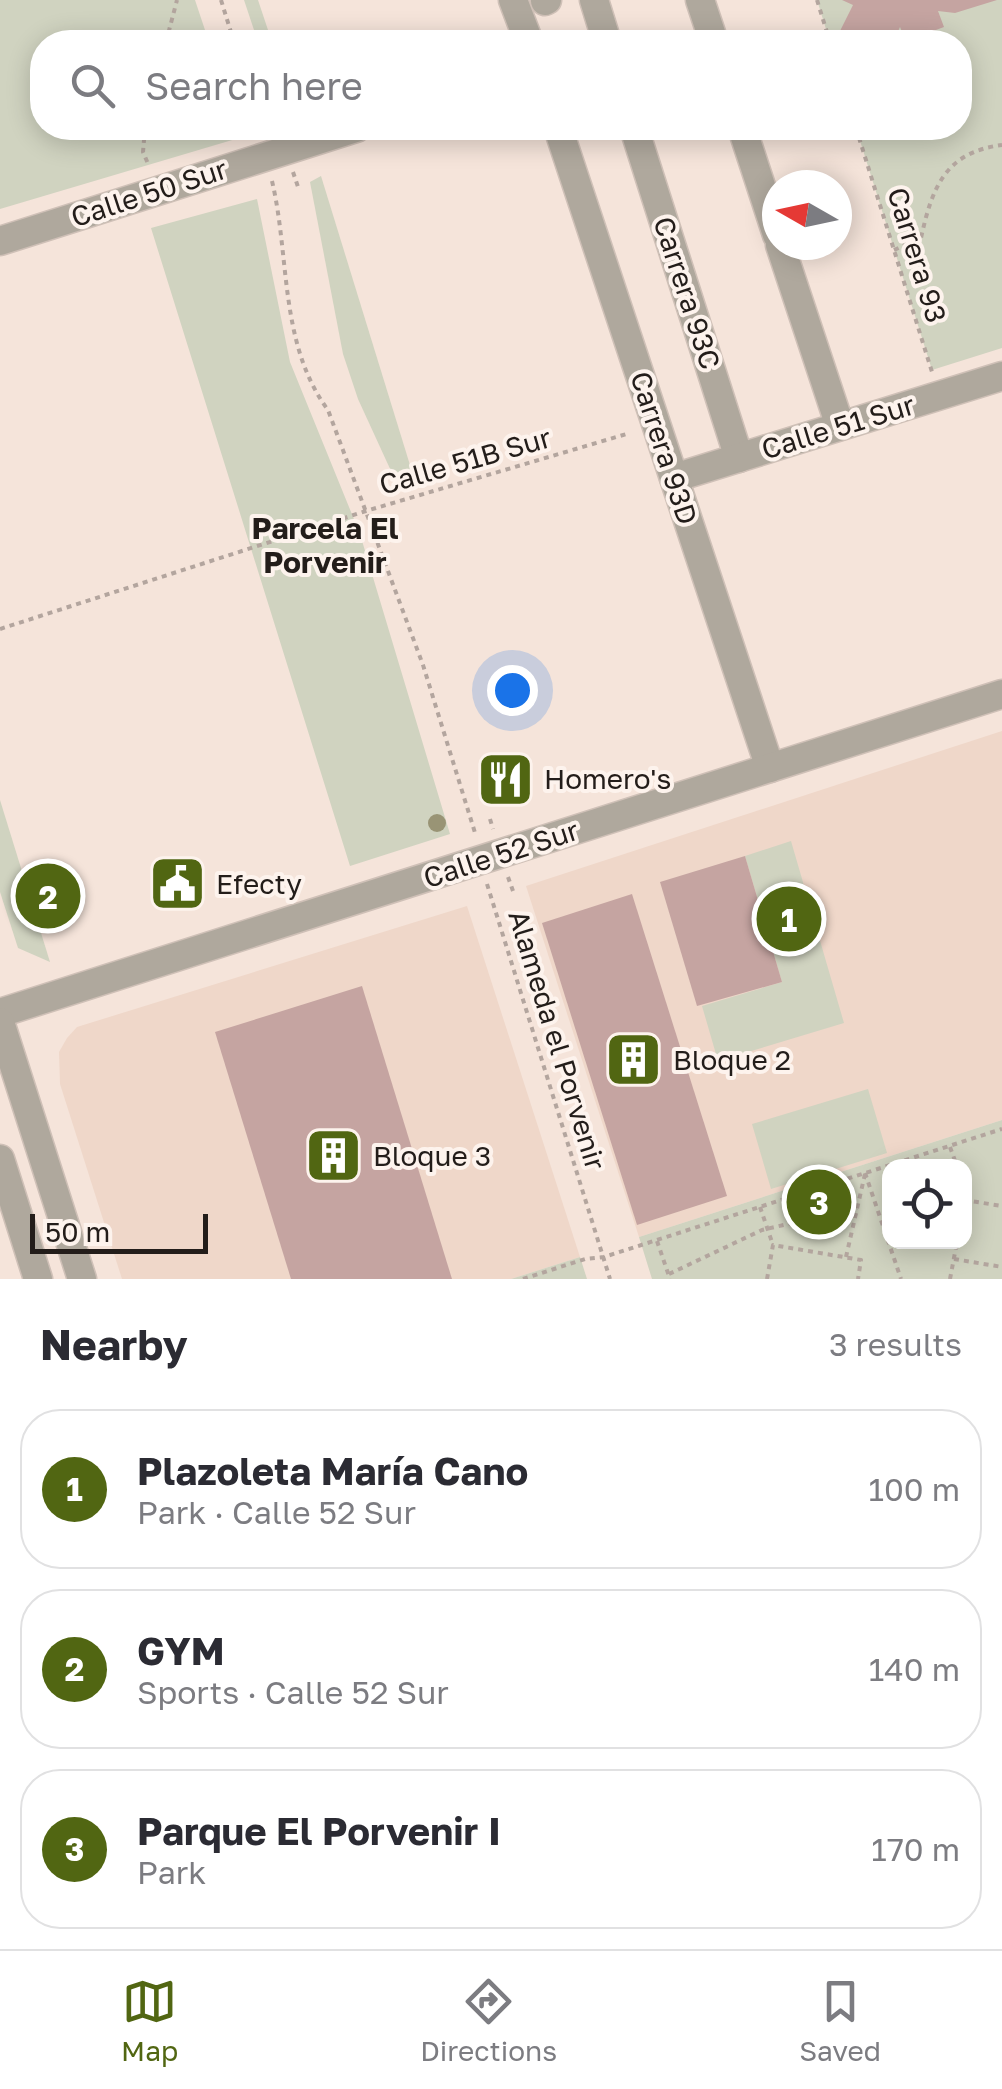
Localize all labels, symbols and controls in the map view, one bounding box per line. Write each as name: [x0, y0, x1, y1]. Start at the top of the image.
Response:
search box: [30, 30, 972, 140]
icon: search: [65, 58, 120, 113]
text: Search here: [145, 63, 363, 108]
street label: Calle 50 Sur: [67, 152, 231, 233]
north arrow: [762, 170, 852, 260]
street label: Carrera 93: [881, 183, 954, 326]
street label: Carrera 93C: [647, 212, 728, 373]
street label: Carrera 93D: [624, 367, 705, 529]
street label: Calle 51 Sur: [757, 388, 918, 465]
street label: Calle 51B Sur: [375, 420, 555, 501]
district label: Parcela El Porvenir: [252, 510, 398, 580]
your location: [487, 665, 538, 716]
restaurant icon: Homero's: [475, 749, 535, 809]
place label: Homero's: [544, 762, 671, 795]
street label: Calle 52 Sur: [419, 813, 583, 894]
public building icon: Efecty: [147, 854, 207, 914]
pin: 2: [15, 858, 80, 934]
place label: Efecty: [216, 867, 302, 900]
pin: 1: [756, 882, 822, 956]
street label: Alameda el Porvenir: [502, 906, 613, 1174]
building icon: Bloque 2: [604, 1030, 664, 1090]
place label: Bloque 2: [673, 1043, 791, 1076]
building icon: Bloque 3: [304, 1126, 364, 1186]
place label: Bloque 3: [373, 1139, 491, 1172]
map controls: [882, 1159, 972, 1249]
button: locate: [882, 1159, 972, 1249]
pin: 3: [786, 1164, 852, 1240]
scale bar: [30, 1209, 208, 1254]
text: 50 m: [45, 1215, 110, 1248]
text: Nearby: [40, 1319, 188, 1369]
text: 3 results: [829, 1325, 962, 1363]
text: Plazoleta María Cano: [137, 1448, 528, 1493]
text: 1: [66, 1470, 83, 1508]
text: 100 m: [868, 1470, 960, 1508]
text: Park · Calle 52 Sur: [137, 1493, 416, 1531]
text: GYM: [137, 1628, 225, 1673]
text: 2: [65, 1650, 84, 1688]
text: 140 m: [869, 1650, 960, 1688]
text: Sports · Calle 52 Sur: [137, 1673, 449, 1711]
text: Parque El Porvenir I: [137, 1808, 501, 1853]
text: 3: [65, 1830, 84, 1868]
text: 170 m: [871, 1830, 960, 1868]
text: Park: [137, 1853, 206, 1891]
tab: Map: [121, 1974, 178, 2067]
tab: Directions: [420, 1974, 557, 2067]
tab: Saved: [799, 1974, 881, 2067]

